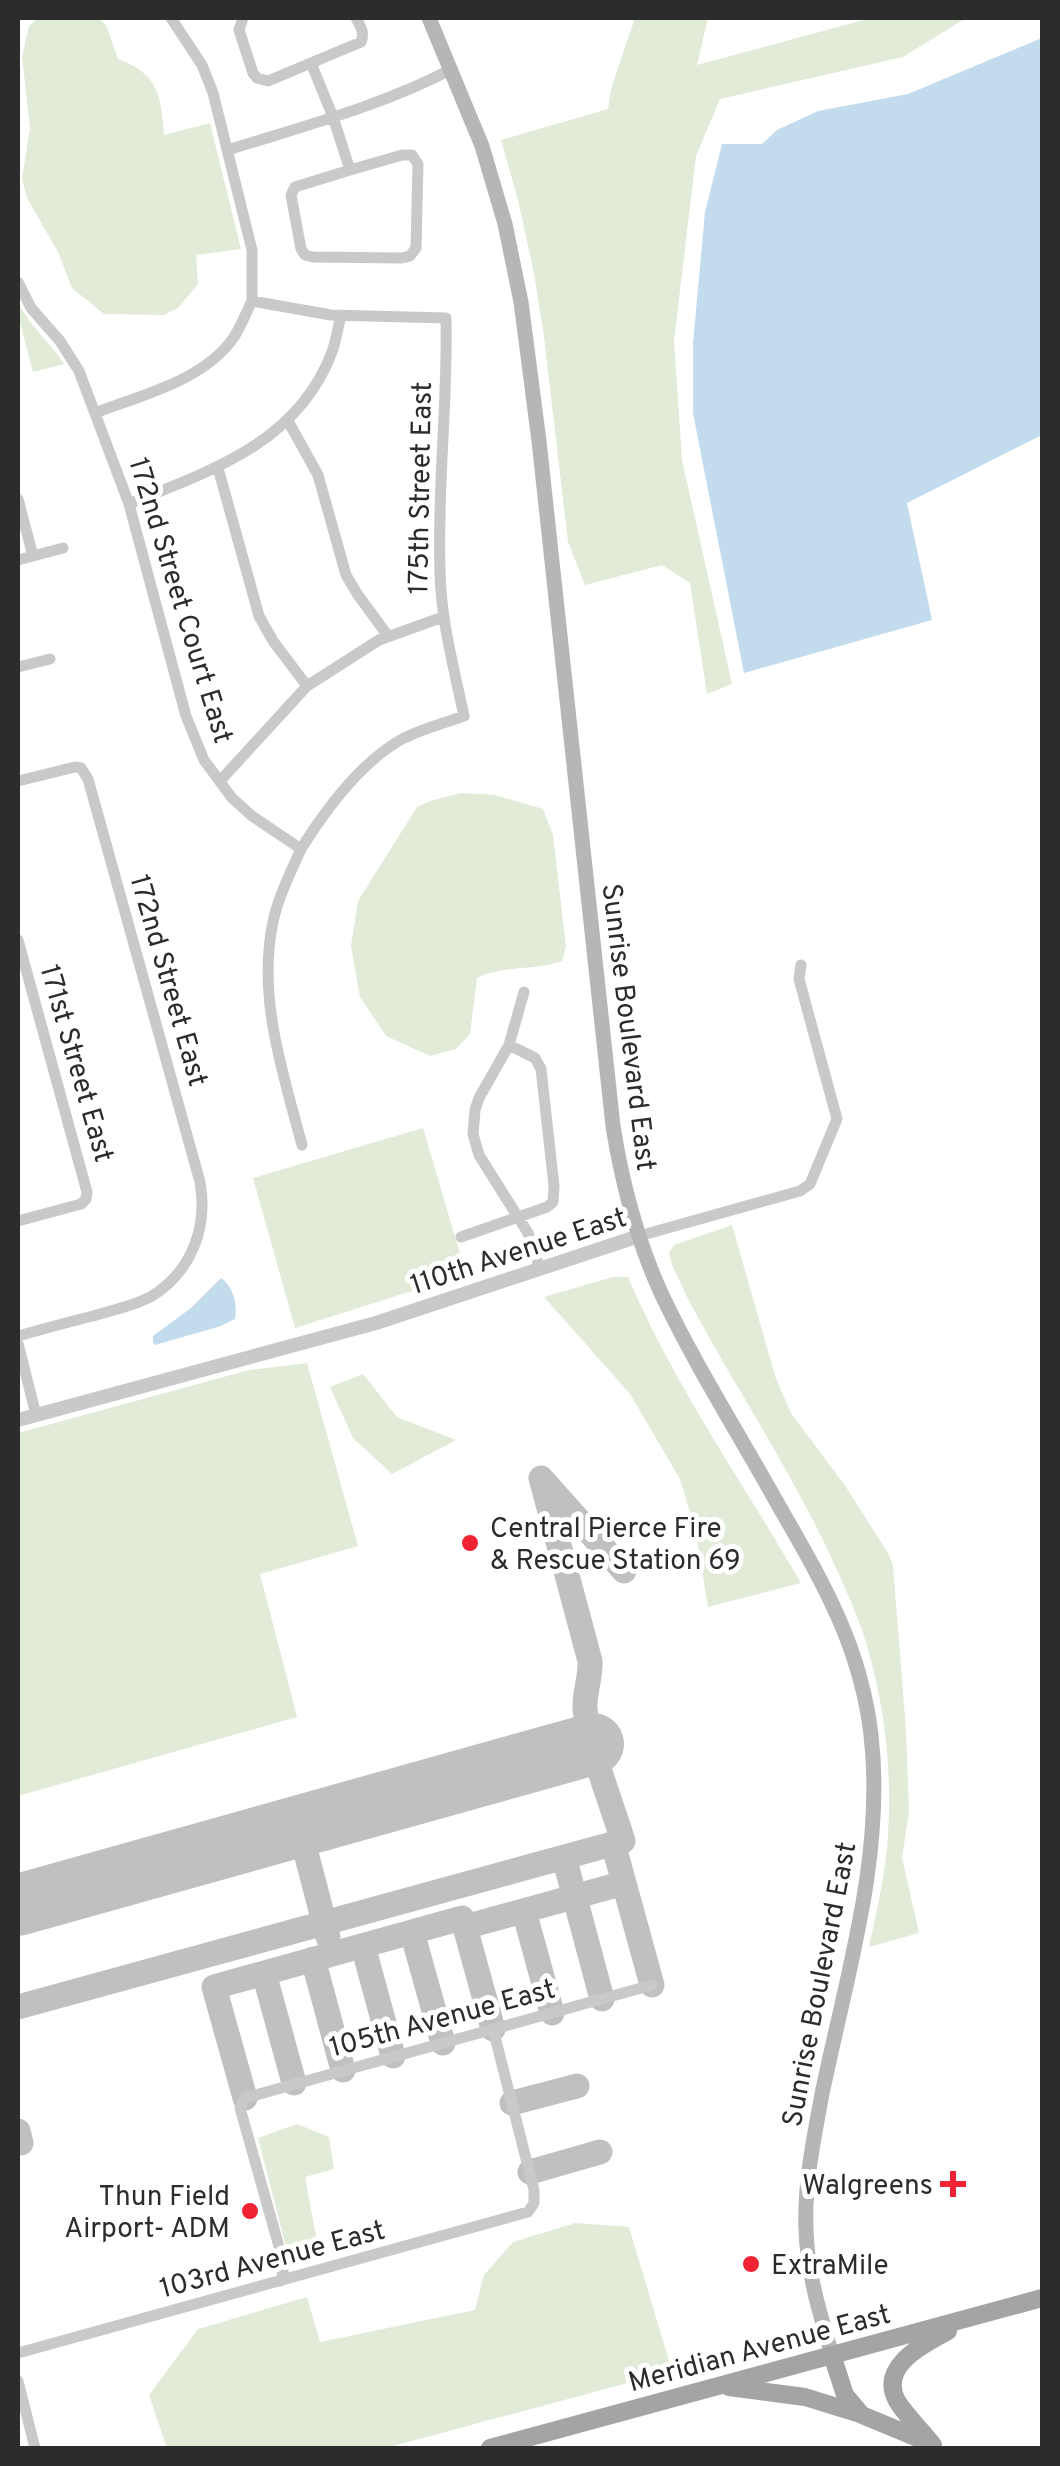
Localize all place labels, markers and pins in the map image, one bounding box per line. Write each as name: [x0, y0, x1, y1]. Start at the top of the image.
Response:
place label: Central Pierce Fire & Rescue Station 69: [490, 1512, 741, 1580]
marker: Central Pierce Fire & Rescue Station 69: [459, 1532, 481, 1554]
place label: Walgreens: [802, 2169, 933, 2205]
marker: Walgreens: [942, 2173, 964, 2195]
place label: Thun Field Airport- ADM: [64, 2180, 230, 2248]
marker: Thun Field Airport- ADM: [239, 2200, 261, 2222]
place label: ExtraMile: [771, 2249, 889, 2285]
marker: ExtraMile: [740, 2253, 762, 2275]

